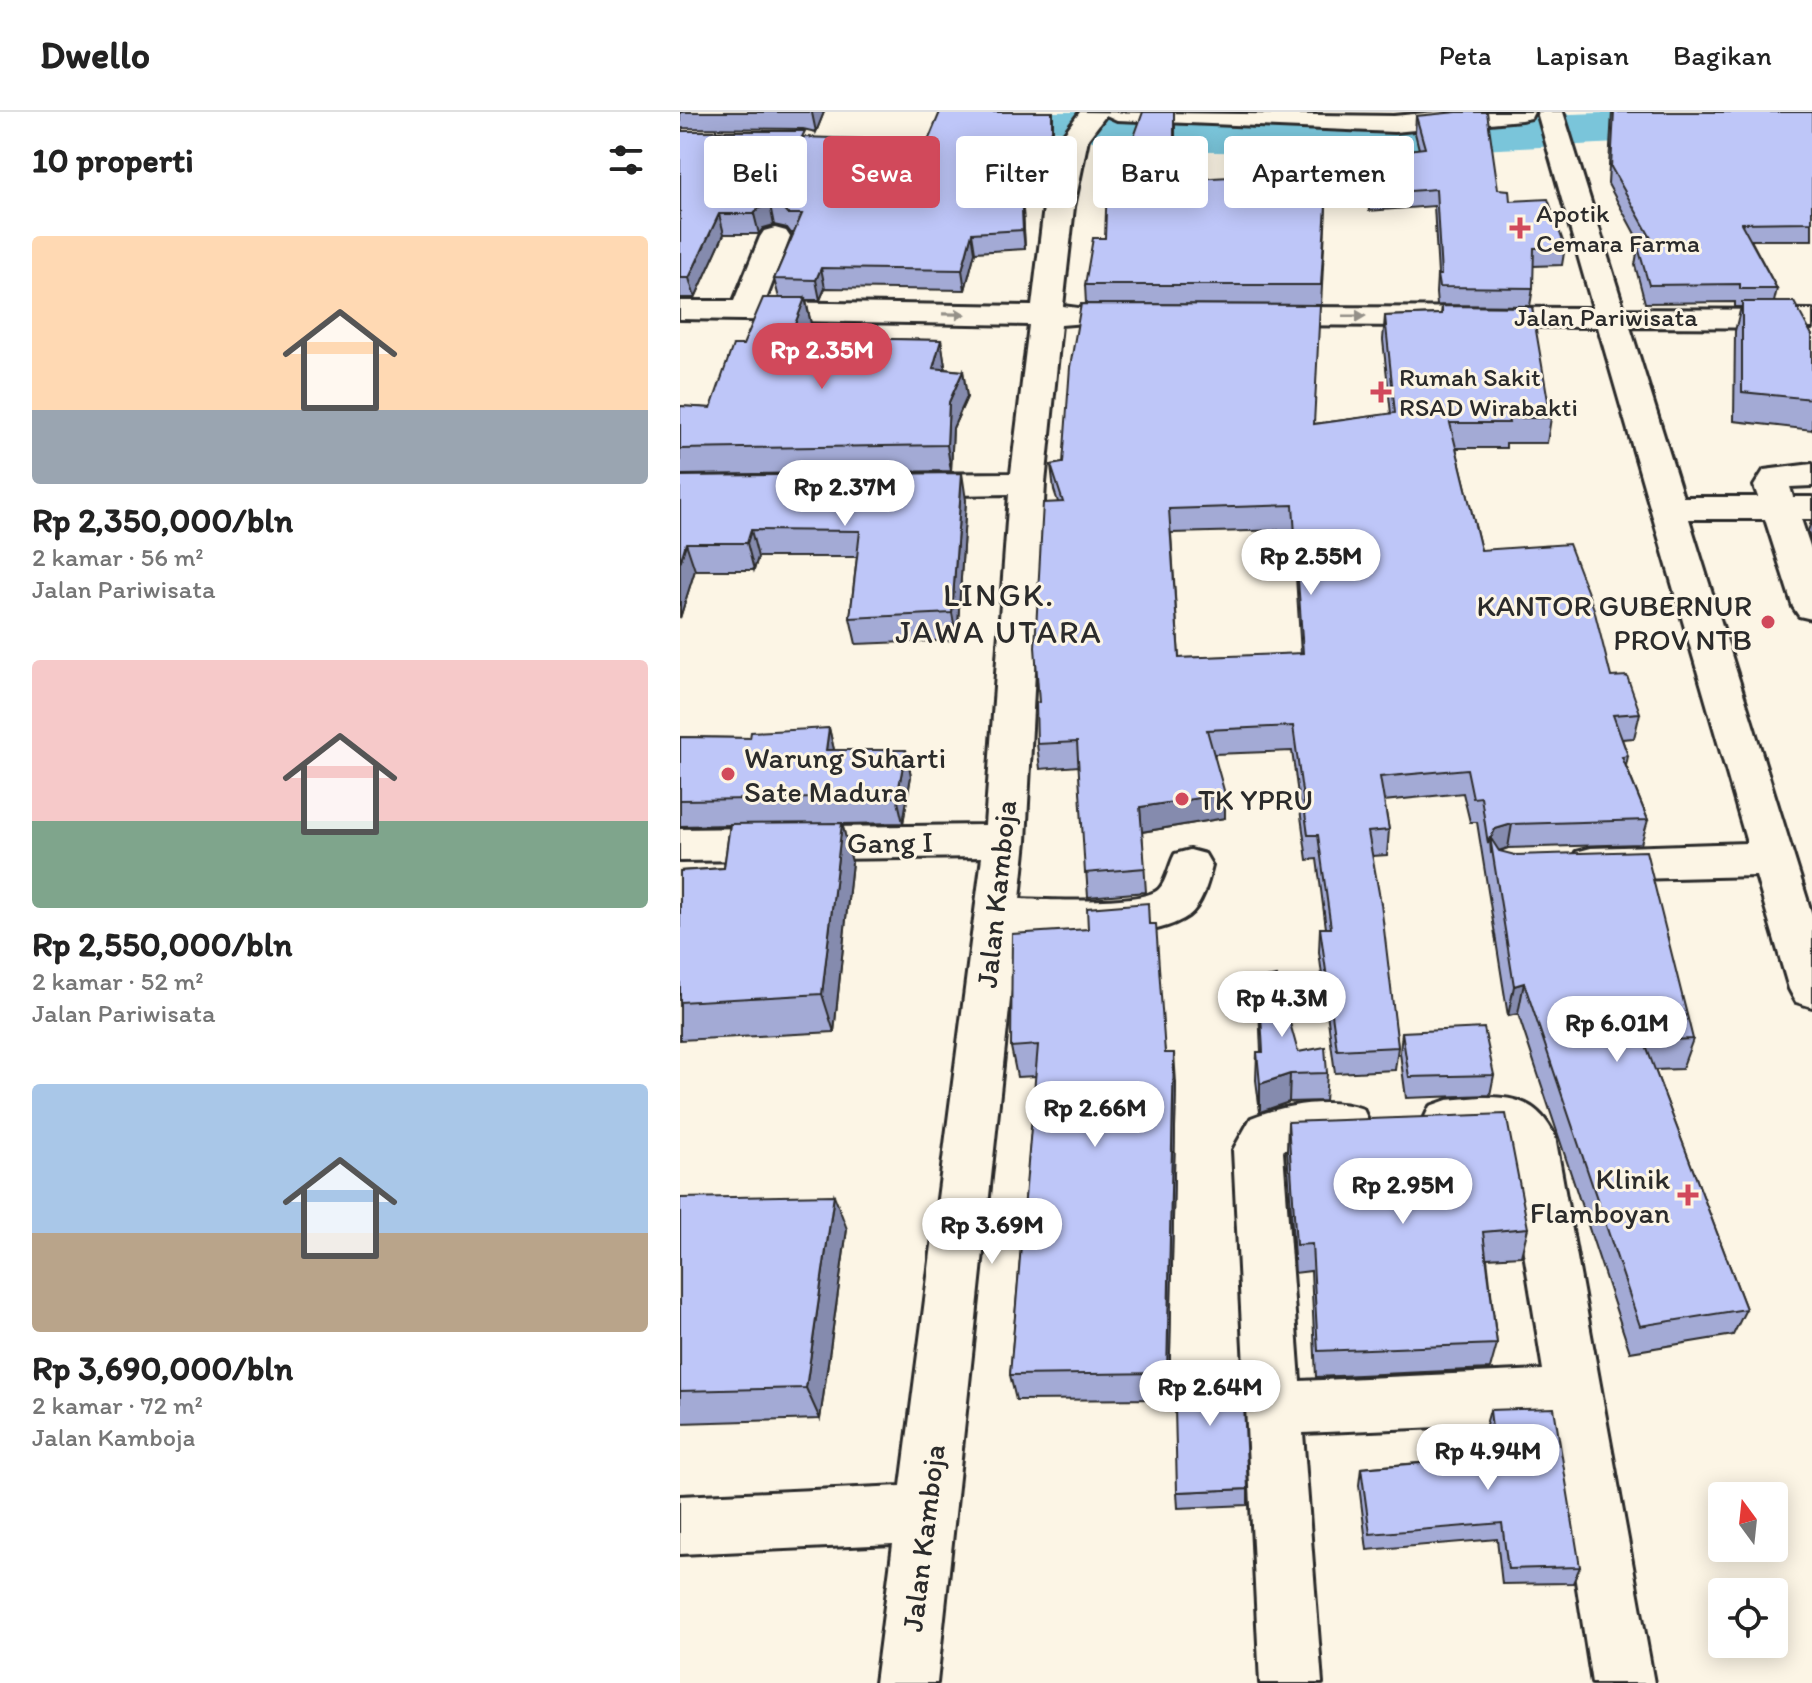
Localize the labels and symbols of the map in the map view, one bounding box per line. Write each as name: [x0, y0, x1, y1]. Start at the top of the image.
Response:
place label: Apotik Cemara Farma: [1536, 197, 1700, 259]
marker: Apotik Cemara Farma: [1511, 219, 1529, 237]
street label: Jalan Pariwisata: [1514, 301, 1698, 333]
one-way arrow: [942, 308, 967, 321]
one-way arrow: [1342, 310, 1367, 322]
pin: Rp 2.35M: [739, 323, 905, 391]
place label: Rumah Sakit RSAD Wirabakti: [1399, 361, 1578, 423]
marker: Rumah Sakit RSAD Wirabakti: [1370, 381, 1392, 403]
pin: Rp 2.37M: [762, 460, 928, 528]
pin: Rp 2.55M: [1228, 529, 1394, 597]
district label: LINGK. JAWA UTARA: [895, 576, 1103, 651]
place label: KANTOR GUBERNUR PROV NTB: [1476, 587, 1752, 658]
marker: KANTOR GUBERNUR PROV NTB: [1759, 613, 1777, 631]
place label: Warung Suharti Sate Madura: [744, 739, 946, 810]
marker: Warung Suharti Sate Madura: [719, 765, 737, 783]
place label: TK YPRU: [1198, 781, 1313, 818]
marker: TK YPRU: [1173, 790, 1191, 808]
street label: Jalan Kamboja: [968, 798, 1024, 990]
street label: Gang I: [846, 823, 934, 861]
pin: Rp 4.3M: [1208, 971, 1356, 1039]
pin: Rp 6.01M: [1534, 996, 1700, 1064]
pin: Rp 2.66M: [1012, 1081, 1178, 1149]
pin: Rp 2.95M: [1320, 1158, 1486, 1226]
place label: Klinik Flamboyan: [1530, 1160, 1670, 1231]
marker: Klinik Flamboyan: [1677, 1184, 1699, 1206]
pin: Rp 3.69M: [909, 1198, 1075, 1266]
pin: Rp 2.64M: [1127, 1360, 1293, 1428]
pin: Rp 4.94M: [1405, 1424, 1571, 1492]
street label: Jalan Kamboja: [893, 1442, 953, 1634]
north arrow: [1708, 1482, 1788, 1562]

